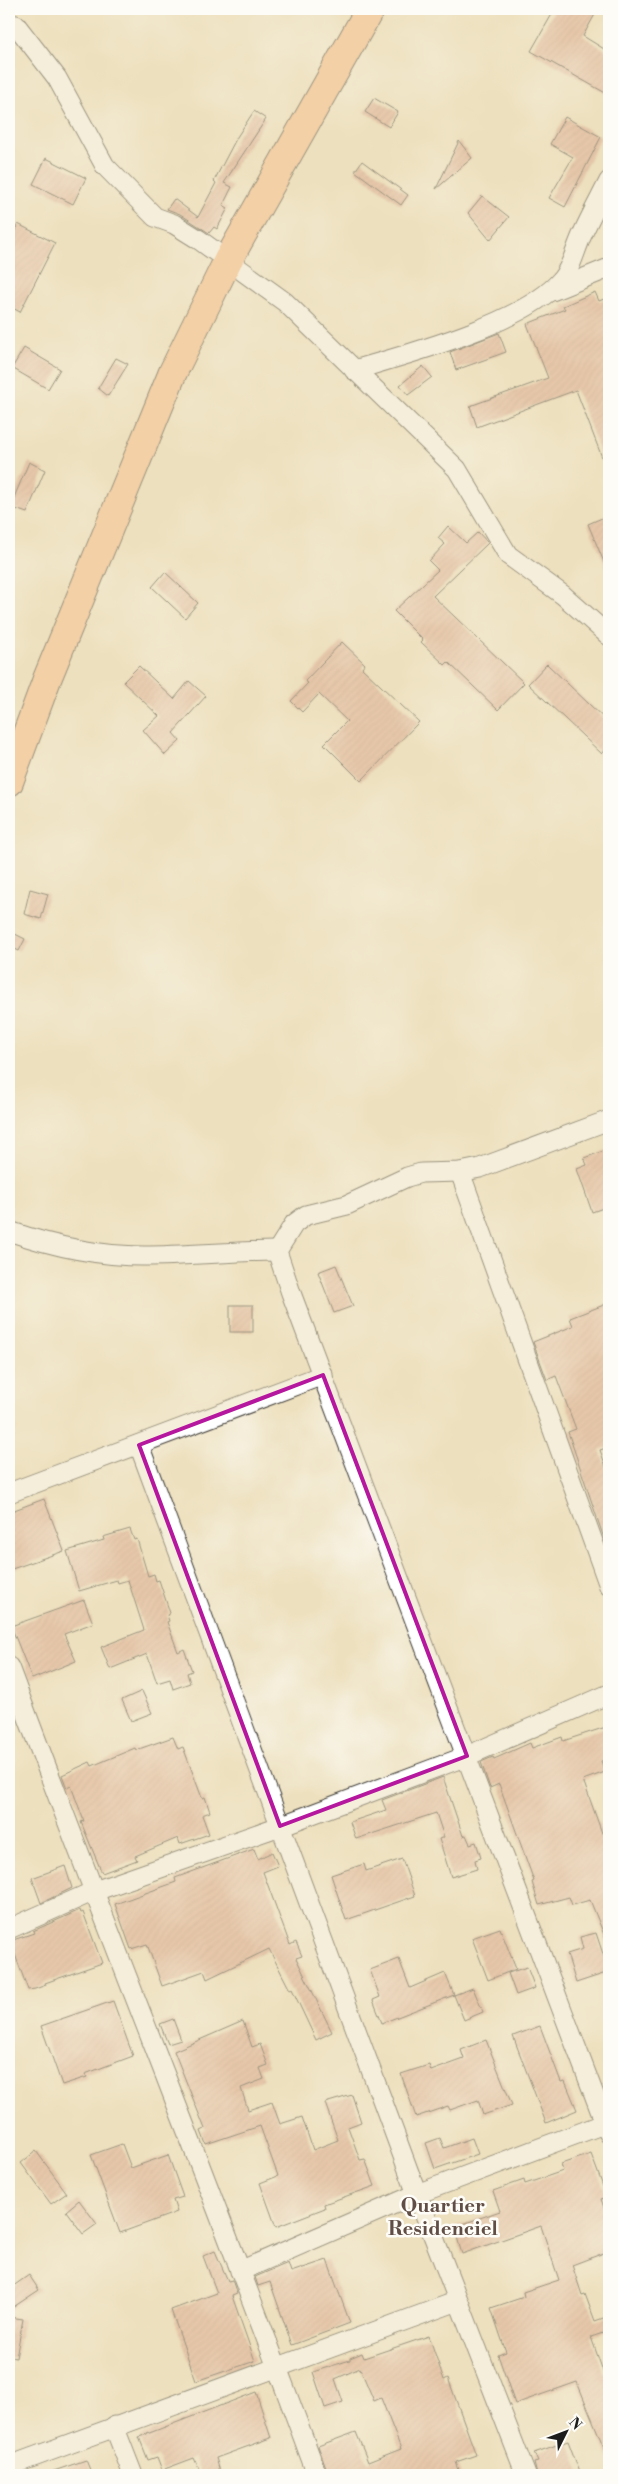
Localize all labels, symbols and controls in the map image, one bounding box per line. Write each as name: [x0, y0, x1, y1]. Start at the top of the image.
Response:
district label: Quartier Residenciel: [388, 2194, 498, 2242]
north arrow: [540, 2406, 590, 2456]
text: N: [565, 2414, 585, 2434]

